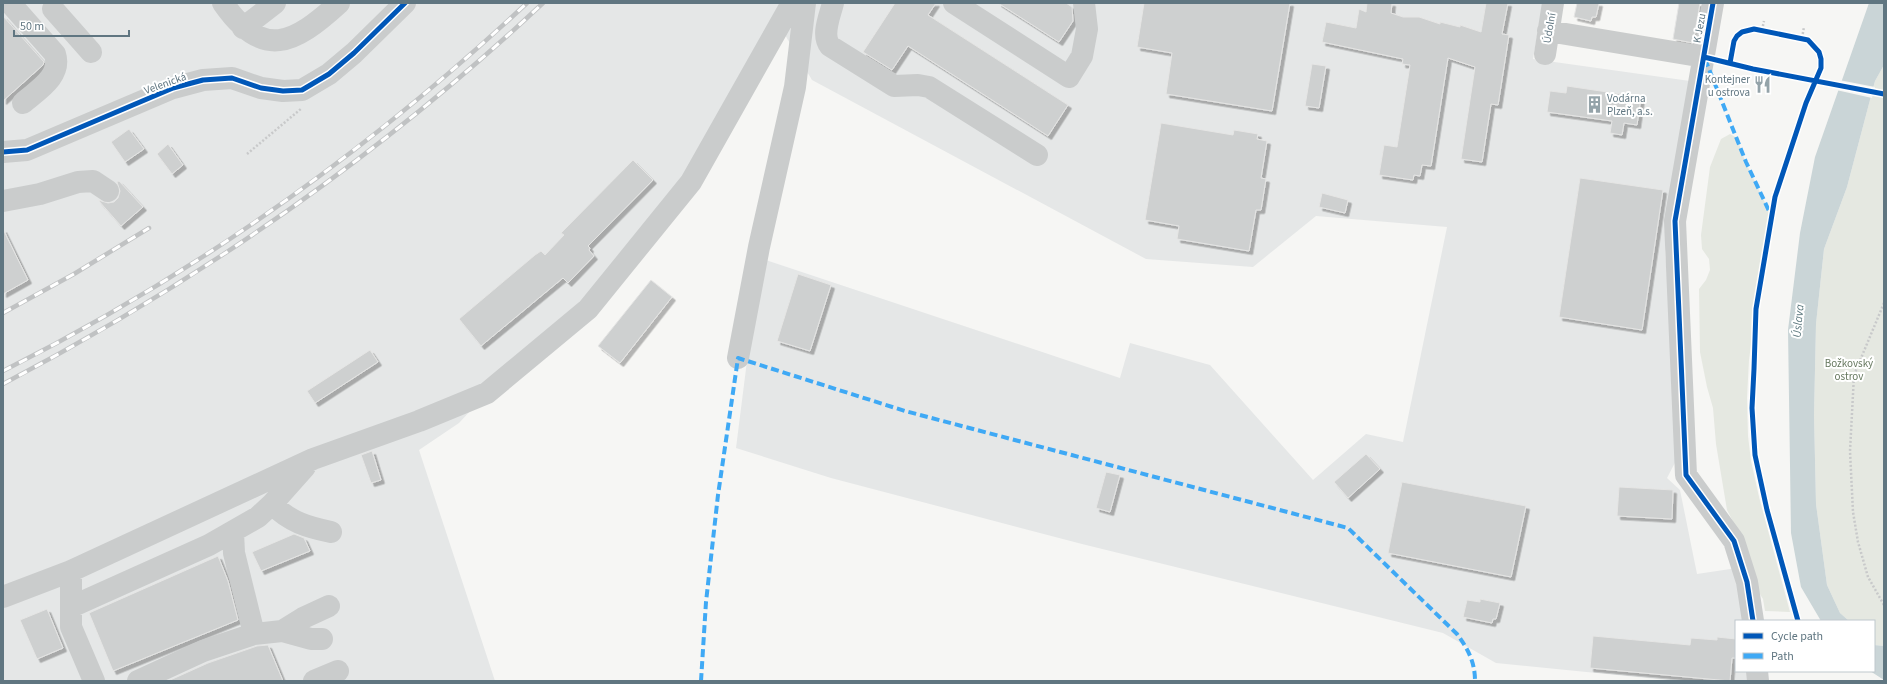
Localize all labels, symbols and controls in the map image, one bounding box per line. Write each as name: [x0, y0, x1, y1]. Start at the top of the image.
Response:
street label: Údolní: [1539, 11, 1560, 45]
scale bar: [14, 12, 129, 38]
street label: K Jezu: [1690, 12, 1709, 44]
text: 50 m: [20, 18, 44, 35]
street label: Velenická: [142, 69, 188, 98]
place label: Kontejner u ostrova: [1705, 72, 1750, 100]
restaurant icon: Kontejner u ostrova: [1753, 75, 1773, 95]
place label: Vodárna Plzeň, a.s.: [1607, 91, 1653, 119]
building icon: Vodárna Plzeň, a.s.: [1584, 94, 1604, 114]
water label: Úslava: [1789, 303, 1808, 338]
park label: Božkovský ostrov: [1825, 356, 1873, 384]
legend: [1735, 620, 1875, 672]
text: Cycle path: [1771, 628, 1823, 645]
text: Path: [1771, 648, 1794, 665]

